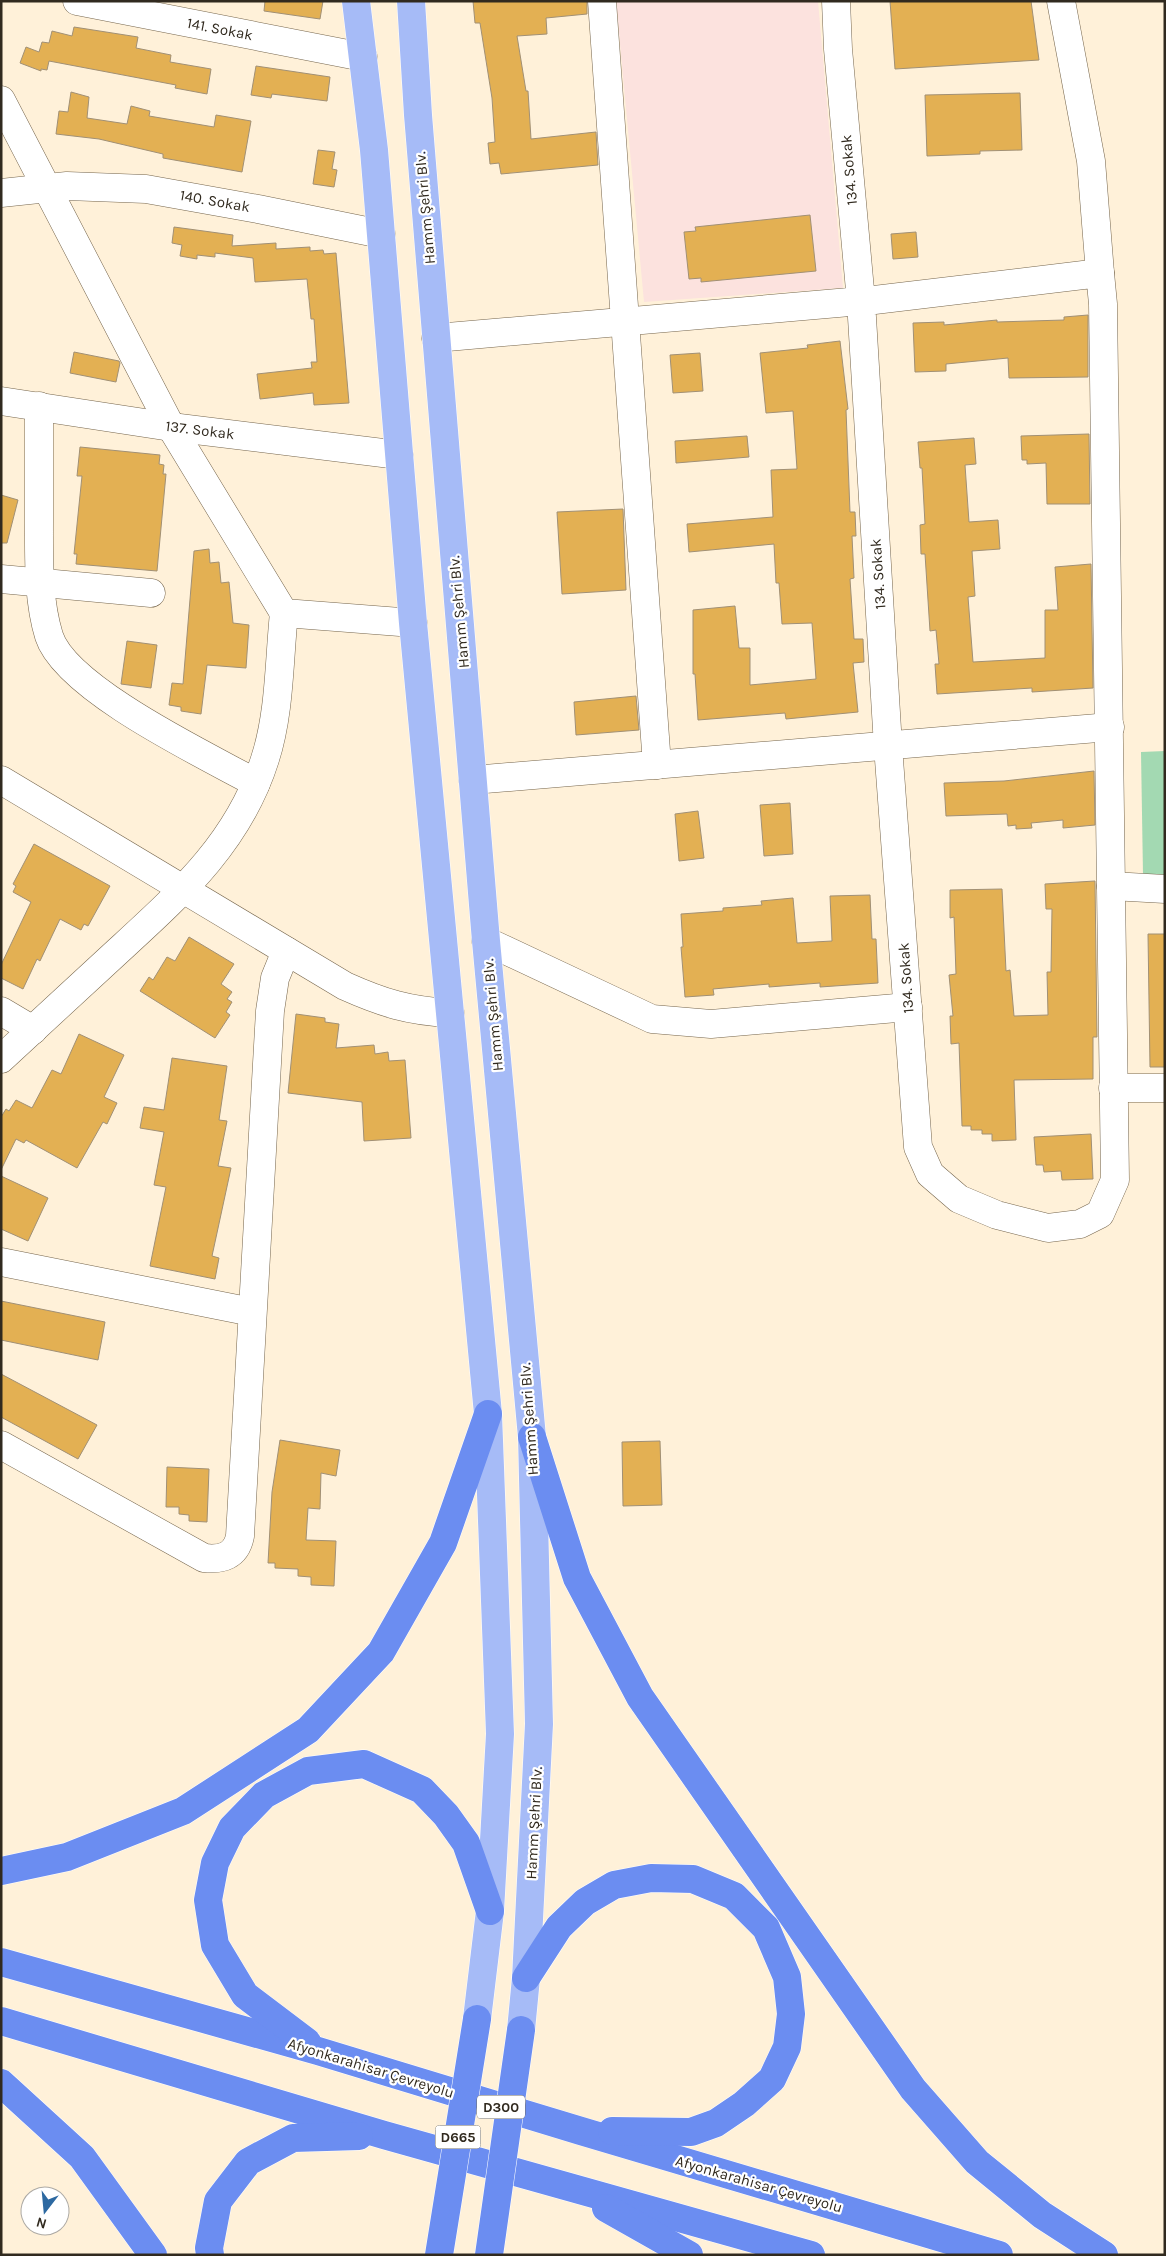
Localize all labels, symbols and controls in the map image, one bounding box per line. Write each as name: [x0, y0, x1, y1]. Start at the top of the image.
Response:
street label: 141. Sokak: [185, 14, 255, 44]
street label: 134. Sokak: [837, 134, 861, 206]
street label: Hamm Şehri Blv.: [411, 151, 439, 265]
street label: 140. Sokak: [179, 186, 251, 216]
street label: 137. Sokak: [164, 417, 236, 443]
street label: 134. Sokak: [867, 538, 889, 610]
street label: Hamm Şehri Blv.: [445, 555, 473, 669]
street label: 134. Sokak: [895, 942, 917, 1014]
street label: Hamm Şehri Blv.: [479, 958, 507, 1072]
street label: Hamm Şehri Blv.: [516, 1362, 542, 1476]
street label: Hamm Şehri Blv.: [522, 1766, 546, 1880]
street label: Afyonkarahisar Çevreyolu: [286, 2034, 456, 2102]
road number: D300: [477, 2096, 525, 2118]
road number: D665: [436, 2126, 480, 2148]
street label: Afyonkarahisar Çevreyolu: [673, 2152, 845, 2216]
north arrow: [20, 2186, 70, 2236]
text: N: [34, 2213, 49, 2233]

